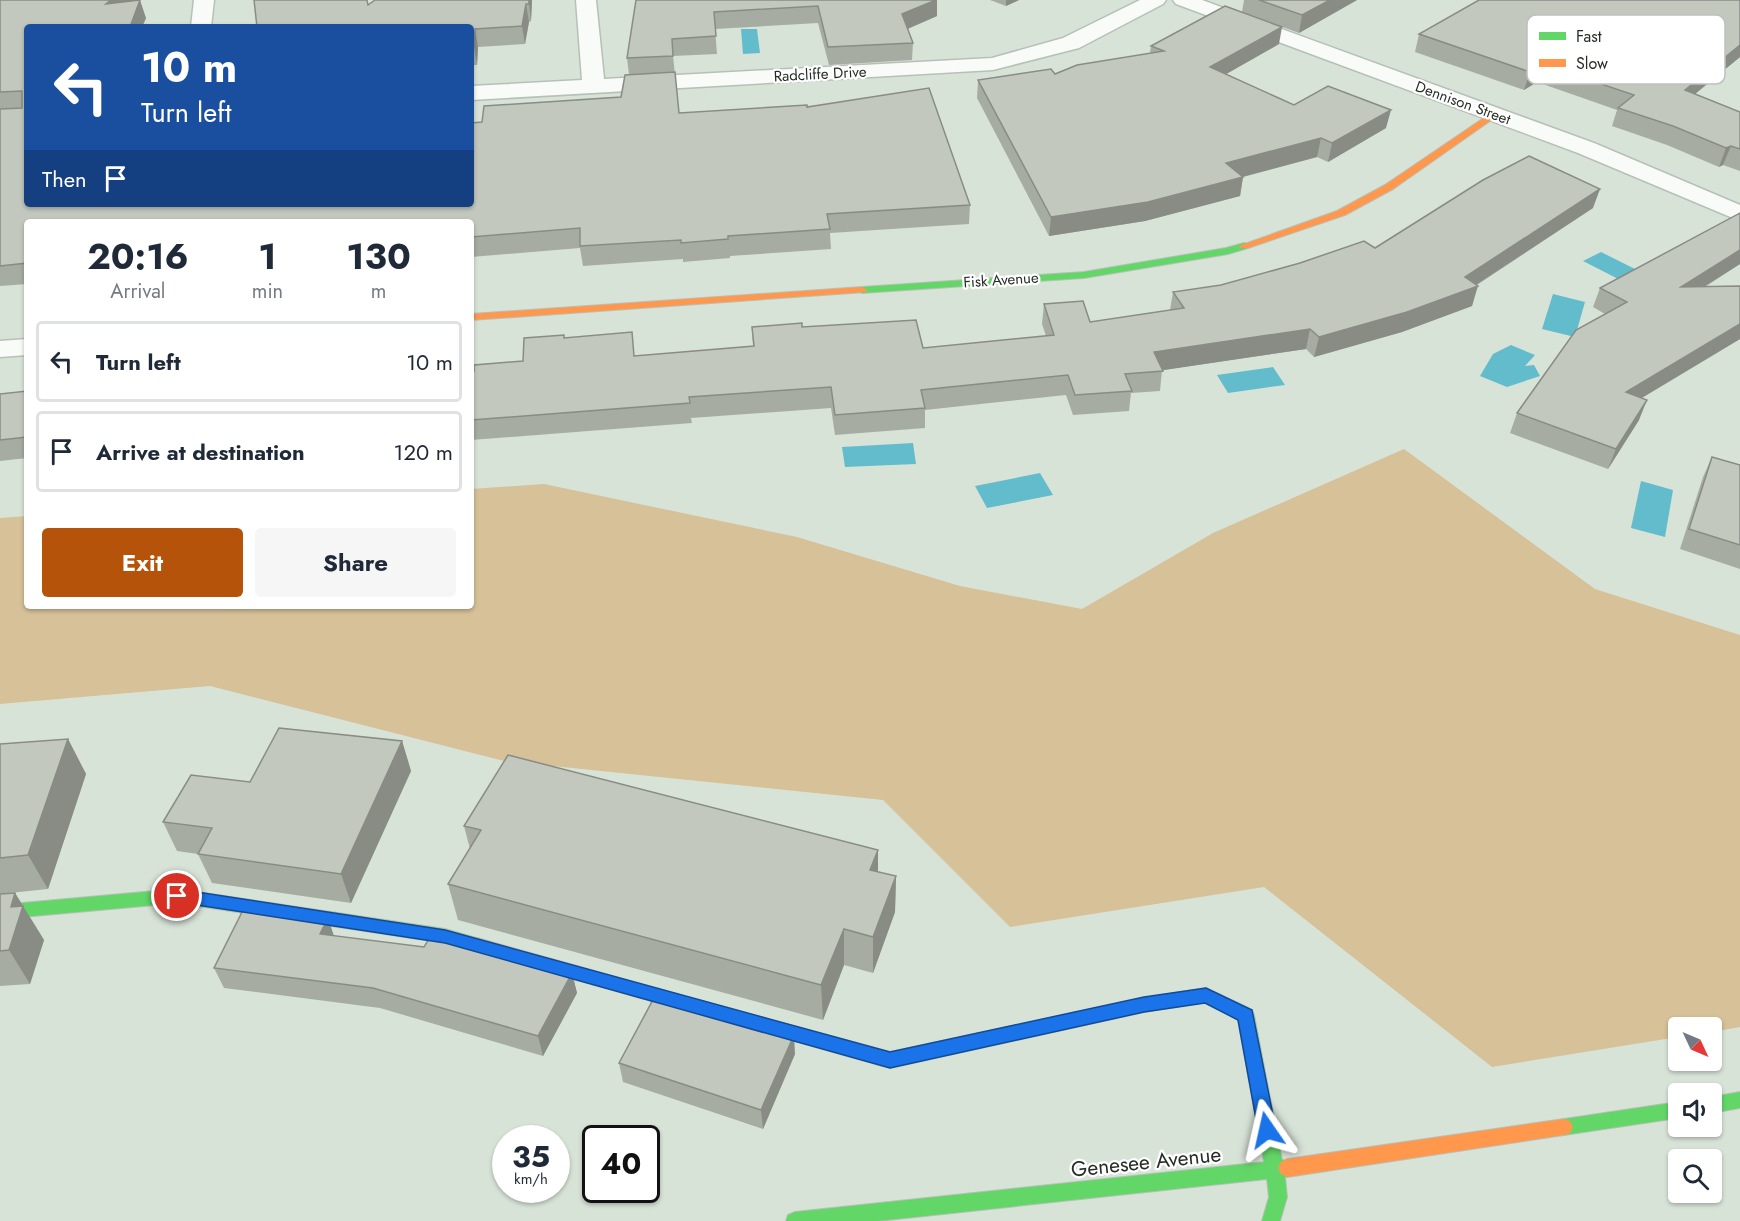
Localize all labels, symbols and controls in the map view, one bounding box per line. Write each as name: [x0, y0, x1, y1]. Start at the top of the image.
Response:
legend: [1527, 15, 1725, 84]
text: Fast: [1576, 25, 1602, 48]
text: 10 m: [141, 37, 237, 98]
icon: left: [42, 48, 120, 126]
text: Slow: [1576, 52, 1608, 75]
street label: Radcliffe Drive: [773, 61, 867, 87]
street label: Dennison Street: [1412, 76, 1514, 131]
text: Turn left: [141, 93, 231, 132]
icon: arrive: [99, 162, 132, 195]
text: Then: [42, 163, 87, 195]
text: 20:16: [87, 230, 189, 282]
text: 1: [258, 230, 277, 282]
text: 130: [346, 230, 411, 282]
street label: Fisk Avenue: [963, 266, 1040, 294]
text: Arrival: [110, 277, 165, 306]
text: min: [252, 277, 283, 306]
text: m: [371, 277, 386, 306]
icon: left: [45, 345, 78, 378]
text: Turn left: [96, 346, 181, 378]
text: 10 m: [406, 346, 453, 378]
icon: arrive: [45, 435, 78, 468]
text: Arrive at destination: [96, 436, 305, 468]
text: 120 m: [394, 436, 453, 468]
button: Exit: [42, 528, 243, 597]
button: Share: [255, 528, 456, 597]
pin: [151, 870, 202, 921]
icon: arrive: [160, 879, 193, 912]
north arrow: [1668, 1017, 1722, 1071]
map controls: [1668, 1017, 1722, 1203]
button: sound: [1668, 1083, 1722, 1137]
position arrow: [1235, 1098, 1299, 1162]
speed limit sign: 40: [582, 1125, 660, 1203]
text: 35: [512, 1135, 550, 1178]
street label: Genesee Avenue: [1069, 1139, 1223, 1185]
button: search: [1668, 1149, 1722, 1203]
text: km/h: [514, 1168, 548, 1190]

